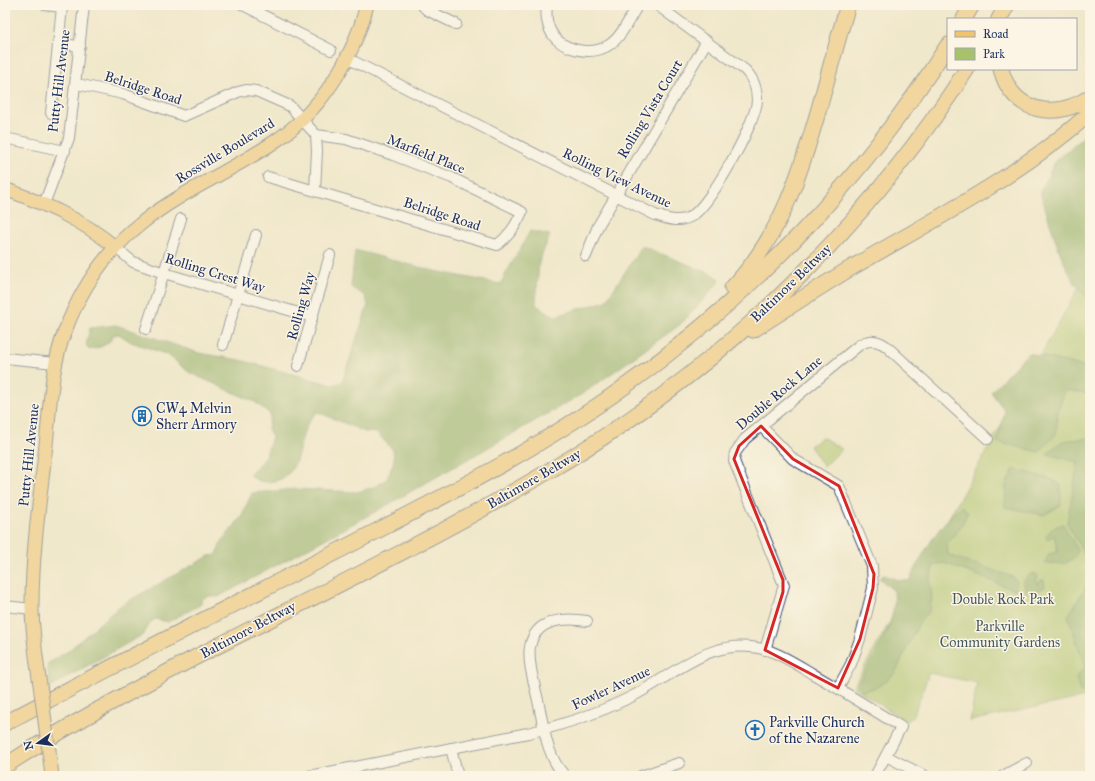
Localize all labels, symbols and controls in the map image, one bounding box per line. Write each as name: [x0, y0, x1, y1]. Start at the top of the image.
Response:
legend: [947, 18, 1077, 70]
text: Road: [983, 27, 1009, 41]
street label: Putty Hill Avenue: [44, 28, 74, 133]
text: Park: [983, 47, 1005, 61]
street label: Rolling Vista Court: [614, 56, 686, 162]
street label: Belridge Road: [102, 68, 184, 108]
street label: Rossville Boulevard: [172, 115, 278, 187]
street label: Marfield Place: [384, 131, 468, 177]
street label: Rolling View Avenue: [560, 144, 674, 212]
street label: Belridge Road: [401, 194, 483, 234]
street label: Baltimore Beltway: [747, 240, 835, 326]
street label: Rolling Crest Way: [163, 250, 268, 296]
street label: Rolling Way: [283, 269, 319, 342]
street label: Double Rock Lane: [733, 352, 826, 434]
place label: CW4 Melvin Sherr Armory: [156, 400, 237, 433]
street label: Putty Hill Avenue: [15, 402, 43, 507]
building icon: CW4 Melvin Sherr Armory: [131, 405, 153, 427]
street label: Baltimore Beltway: [484, 445, 584, 513]
park label: Double Rock Park: [952, 591, 1055, 608]
street label: Baltimore Beltway: [197, 597, 299, 662]
park label: Parkville Community Gardens: [940, 618, 1060, 651]
street label: Fowler Avenue: [569, 662, 653, 714]
place label: Parkville Church of the Nazarene: [769, 714, 865, 747]
church icon: Parkville Church of the Nazarene: [744, 719, 766, 741]
north arrow: [18, 723, 58, 763]
text: N: [21, 739, 36, 751]

